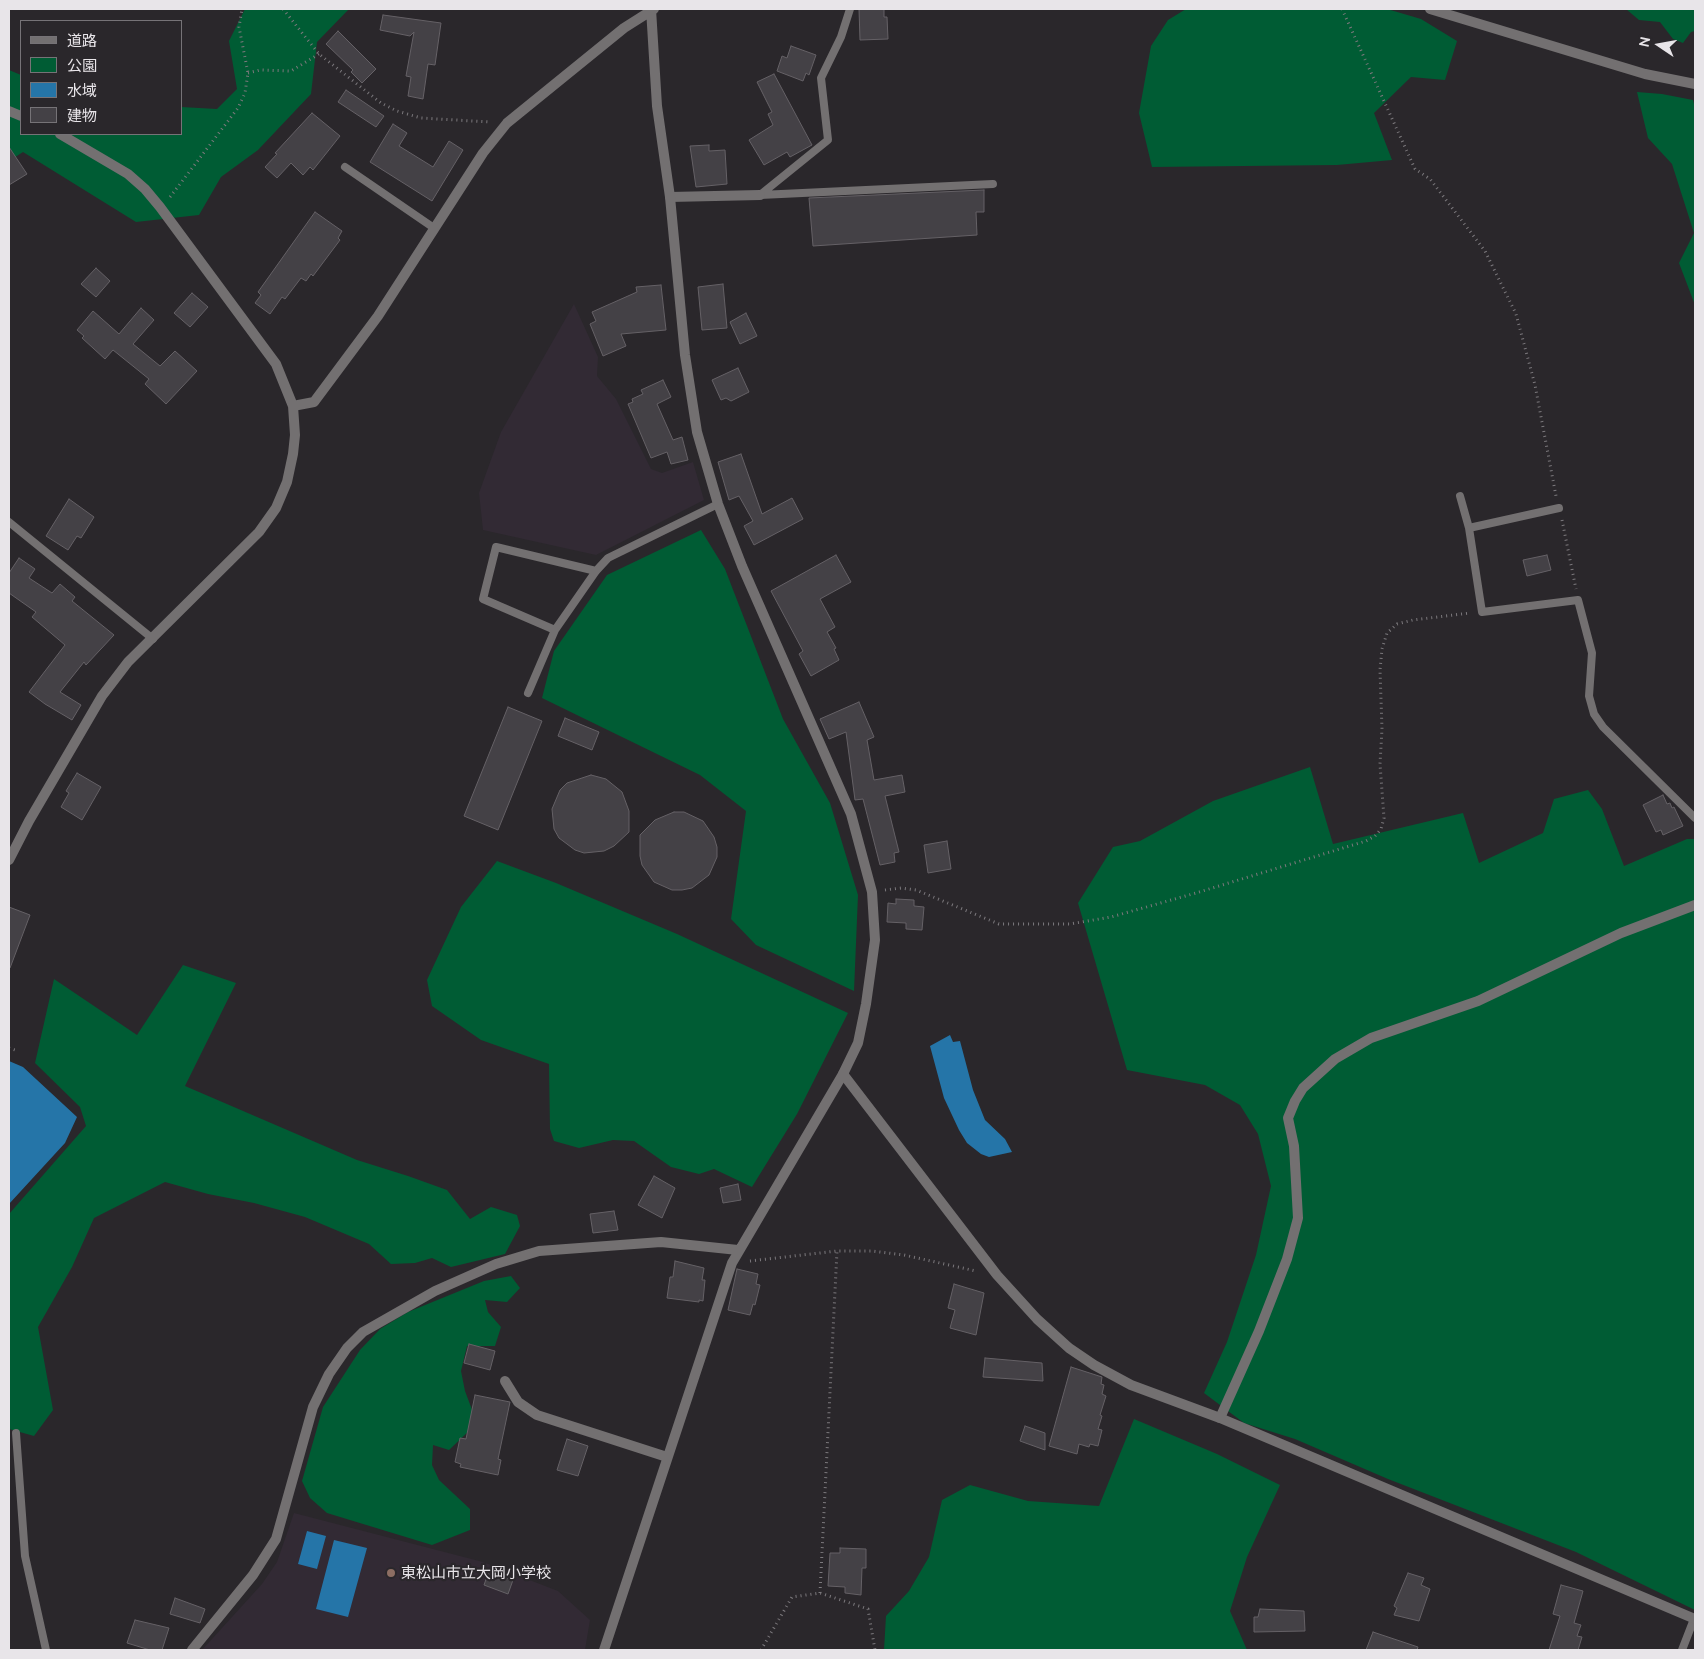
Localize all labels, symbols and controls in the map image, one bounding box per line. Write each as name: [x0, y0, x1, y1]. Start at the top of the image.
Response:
legend: [20, 20, 182, 135]
north arrow: [1634, 20, 1684, 70]
text: 道路: [67, 32, 97, 49]
text: N: [1635, 35, 1653, 49]
text: 公園: [67, 57, 97, 74]
text: 水域: [67, 82, 97, 99]
text: 建物: [67, 107, 97, 124]
place label: 東松山市立大岡小学校: [401, 1564, 551, 1582]
marker: 東松山市立大岡小学校: [385, 1567, 397, 1579]

